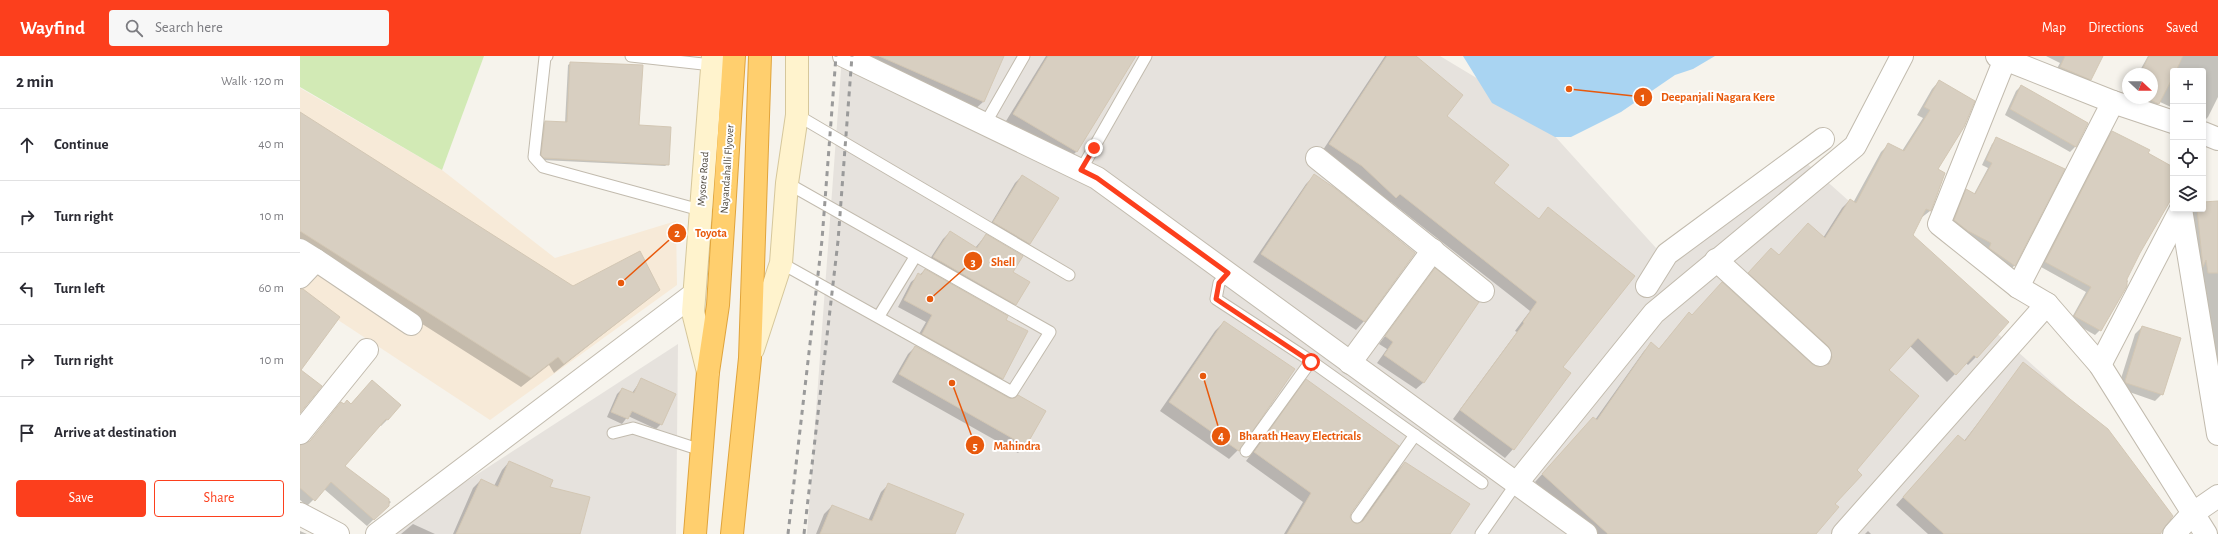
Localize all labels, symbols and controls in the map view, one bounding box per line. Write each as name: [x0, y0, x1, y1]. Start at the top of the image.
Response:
search box: [109, 10, 389, 46]
icon: search: [123, 17, 145, 39]
text: Wayfind: [20, 19, 85, 38]
text: Search here: [155, 20, 223, 35]
text: Map: [2042, 21, 2066, 35]
text: Directions: [2088, 21, 2144, 35]
text: Saved: [2166, 21, 2198, 35]
north arrow: [2122, 68, 2158, 104]
map controls: [2170, 68, 2206, 212]
button: +: [2170, 68, 2206, 104]
text: 2 min: [16, 73, 54, 90]
text: Walk · 120 m: [221, 75, 284, 88]
callout: Deepanjali Nagara Kere: [1633, 85, 1784, 109]
text: 1: [1641, 91, 1645, 103]
text: Deepanjali Nagara Kere: [1661, 91, 1775, 104]
button: −: [2170, 104, 2206, 140]
street label: Nayandahalli Flyover: [718, 124, 736, 214]
icon: ahead: [16, 134, 38, 156]
text: Continue: [54, 137, 109, 152]
text: 40 m: [258, 138, 284, 151]
route end: [1085, 139, 1103, 157]
button: locate: [2170, 140, 2206, 176]
street label: Mysore Road: [696, 151, 710, 207]
button: layers: [2170, 176, 2206, 212]
icon: right: [16, 206, 38, 228]
text: Turn right: [54, 209, 113, 224]
text: 10 m: [260, 210, 284, 223]
callout: Toyota: [667, 221, 735, 245]
text: 2: [674, 227, 680, 239]
text: Toyota: [695, 227, 727, 240]
callout: Shell: [963, 249, 1023, 273]
text: 3: [970, 256, 976, 268]
text: Shell: [991, 256, 1015, 268]
icon: left: [16, 278, 38, 300]
text: Turn left: [54, 281, 105, 296]
text: 60 m: [258, 282, 284, 295]
icon: right: [16, 350, 38, 372]
text: Turn right: [54, 353, 113, 368]
route start: [1302, 353, 1320, 371]
text: 10 m: [260, 354, 284, 367]
icon: arrive: [16, 422, 38, 444]
callout: Bharath Heavy Electricals: [1211, 424, 1369, 448]
text: Arrive at destination: [54, 425, 177, 440]
text: 4: [1218, 430, 1224, 442]
text: Bharath Heavy Electricals: [1239, 430, 1361, 443]
callout: Mahindra: [965, 433, 1049, 457]
text: 5: [972, 440, 978, 452]
text: Mahindra: [993, 440, 1041, 452]
button: Save: [16, 480, 146, 517]
button: Share: [154, 480, 284, 517]

